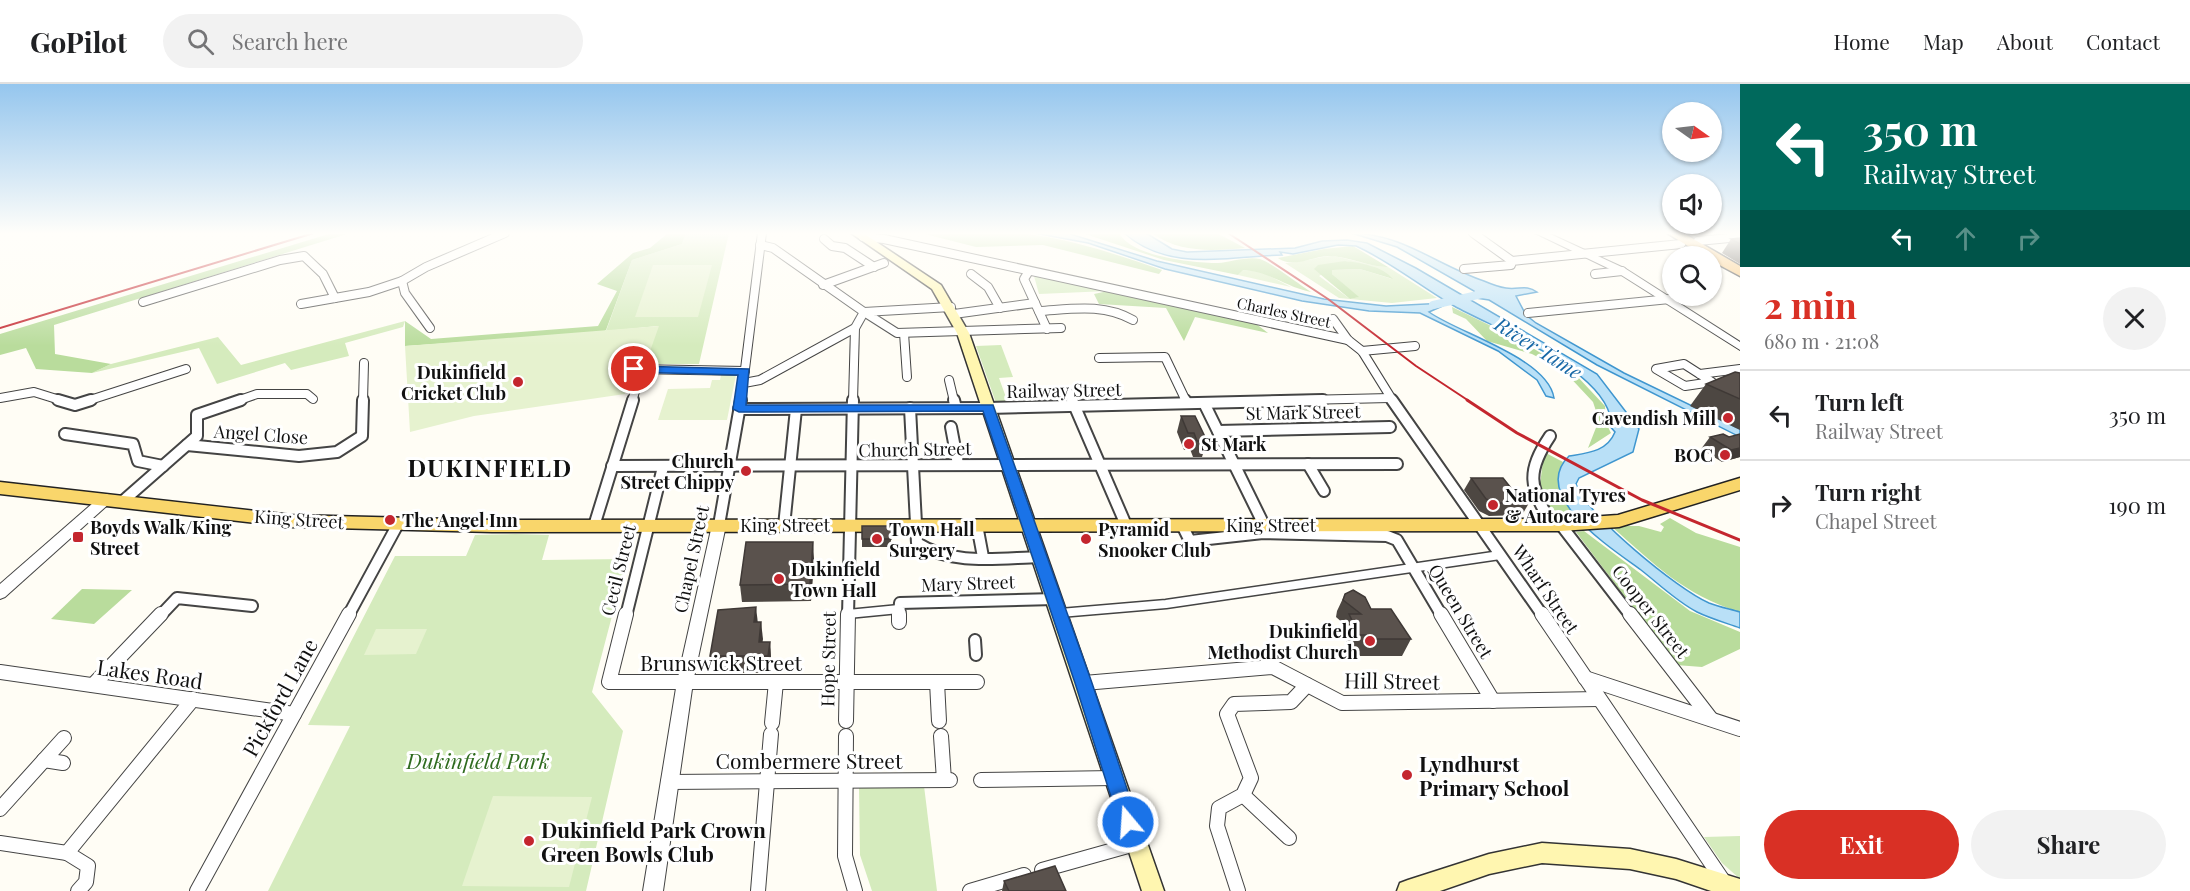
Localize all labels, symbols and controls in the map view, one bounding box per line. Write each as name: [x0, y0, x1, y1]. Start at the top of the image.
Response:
search box: [163, 14, 583, 68]
text: GoPilot: [30, 23, 127, 60]
icon: search: [184, 25, 217, 58]
text: Search here: [232, 26, 348, 56]
text: Home: [1834, 27, 1890, 55]
text: Map: [1923, 27, 1964, 55]
text: About: [1997, 27, 2053, 55]
text: Contact: [2086, 27, 2160, 55]
text: 350 m: [1863, 101, 1978, 157]
north arrow: [1662, 102, 1722, 162]
map controls: [1662, 102, 1722, 306]
icon: left: [1764, 108, 1842, 186]
text: Railway Street: [1863, 155, 2036, 191]
button: sound: [1662, 174, 1722, 234]
icon: left: [1886, 222, 1919, 255]
icon: ahead: [1949, 222, 1982, 255]
icon: right: [2012, 222, 2045, 255]
button: search: [1662, 246, 1722, 306]
text: 2 min: [1764, 280, 1857, 328]
button: close: [2103, 287, 2166, 350]
street label: Charles Street: [1235, 292, 1333, 332]
water label: River Tame: [1489, 309, 1588, 385]
text: 680 m · 21:08: [1764, 327, 1879, 354]
pin: [608, 343, 659, 394]
icon: arrive: [617, 352, 650, 385]
place label: Dukinfield Cricket Club: [401, 360, 506, 405]
marker: Dukinfield Cricket Club: [511, 375, 525, 389]
street label: Railway Street: [1006, 377, 1122, 403]
text: Turn left: [1815, 387, 1904, 417]
street label: St Mark Street: [1245, 399, 1361, 425]
icon: left: [1764, 399, 1797, 432]
text: 350 m: [2109, 400, 2166, 430]
place label: Cavendish Mill: [1592, 406, 1716, 430]
marker: Cavendish Mill: [1721, 411, 1735, 425]
text: Railway Street: [1815, 417, 1943, 444]
street label: Angel Close: [212, 419, 309, 449]
place label: St Mark: [1201, 432, 1267, 456]
street label: Church Street: [858, 436, 972, 462]
marker: St Mark: [1182, 437, 1196, 451]
place label: BOC: [1674, 443, 1713, 467]
marker: BOC: [1718, 448, 1732, 462]
place label: Church Street Chippy: [620, 449, 735, 494]
district label: DUKINFIELD: [407, 451, 573, 483]
marker: Church Street Chippy: [739, 464, 753, 478]
text: Turn right: [1815, 477, 1921, 507]
place label: National Tyres & Autocare: [1505, 483, 1626, 528]
icon: right: [1764, 489, 1797, 522]
text: 190 m: [2108, 490, 2166, 520]
marker: National Tyres & Autocare: [1486, 498, 1500, 512]
street label: Chapel Street: [668, 502, 714, 615]
street label: King Street: [253, 504, 345, 534]
text: Chapel Street: [1815, 507, 1937, 534]
place label: The Angel Inn: [402, 508, 518, 532]
marker: The Angel Inn: [383, 513, 397, 527]
street label: King Street: [740, 513, 831, 537]
street label: King Street: [1226, 513, 1317, 537]
place label: Boyds Walk/King Street: [90, 515, 232, 560]
place label: Town Hall Surgery: [889, 517, 975, 562]
place label: Pyramid Snooker Club: [1098, 517, 1211, 562]
street label: Cecil Street: [595, 521, 641, 618]
marker: Boyds Walk/King Street: [71, 530, 85, 544]
marker: Town Hall Surgery: [870, 532, 884, 546]
marker: Pyramid Snooker Club: [1079, 532, 1093, 546]
street label: Wharf Street: [1507, 539, 1585, 639]
place label: Dukinfield Town Hall: [791, 557, 880, 602]
street label: Cooper Street: [1607, 559, 1695, 663]
street label: Queen Street: [1424, 560, 1499, 663]
street label: Mary Street: [921, 569, 1016, 597]
marker: Dukinfield Town Hall: [772, 572, 786, 586]
street label: Hope Street: [815, 610, 841, 707]
place label: Dukinfield Methodist Church: [1207, 619, 1358, 664]
street label: Pickford Lane: [235, 633, 323, 761]
marker: Dukinfield Methodist Church: [1363, 634, 1377, 648]
street label: Brunswick Street: [640, 648, 803, 676]
street label: Lakes Road: [95, 652, 205, 694]
street label: Hill Street: [1344, 665, 1441, 695]
park label: Dukinfield Park: [405, 746, 550, 774]
street label: Combermere Street: [716, 746, 903, 774]
place label: Lyndhurst Primary School: [1419, 749, 1570, 801]
marker: Lyndhurst Primary School: [1400, 768, 1414, 782]
position arrow: [1096, 790, 1160, 854]
button: Exit: [1764, 810, 1959, 879]
button: Share: [1971, 810, 2166, 879]
place label: Dukinfield Park Crown Green Bowls Club: [541, 815, 766, 867]
marker: Dukinfield Park Crown Green Bowls Club: [522, 834, 536, 848]

